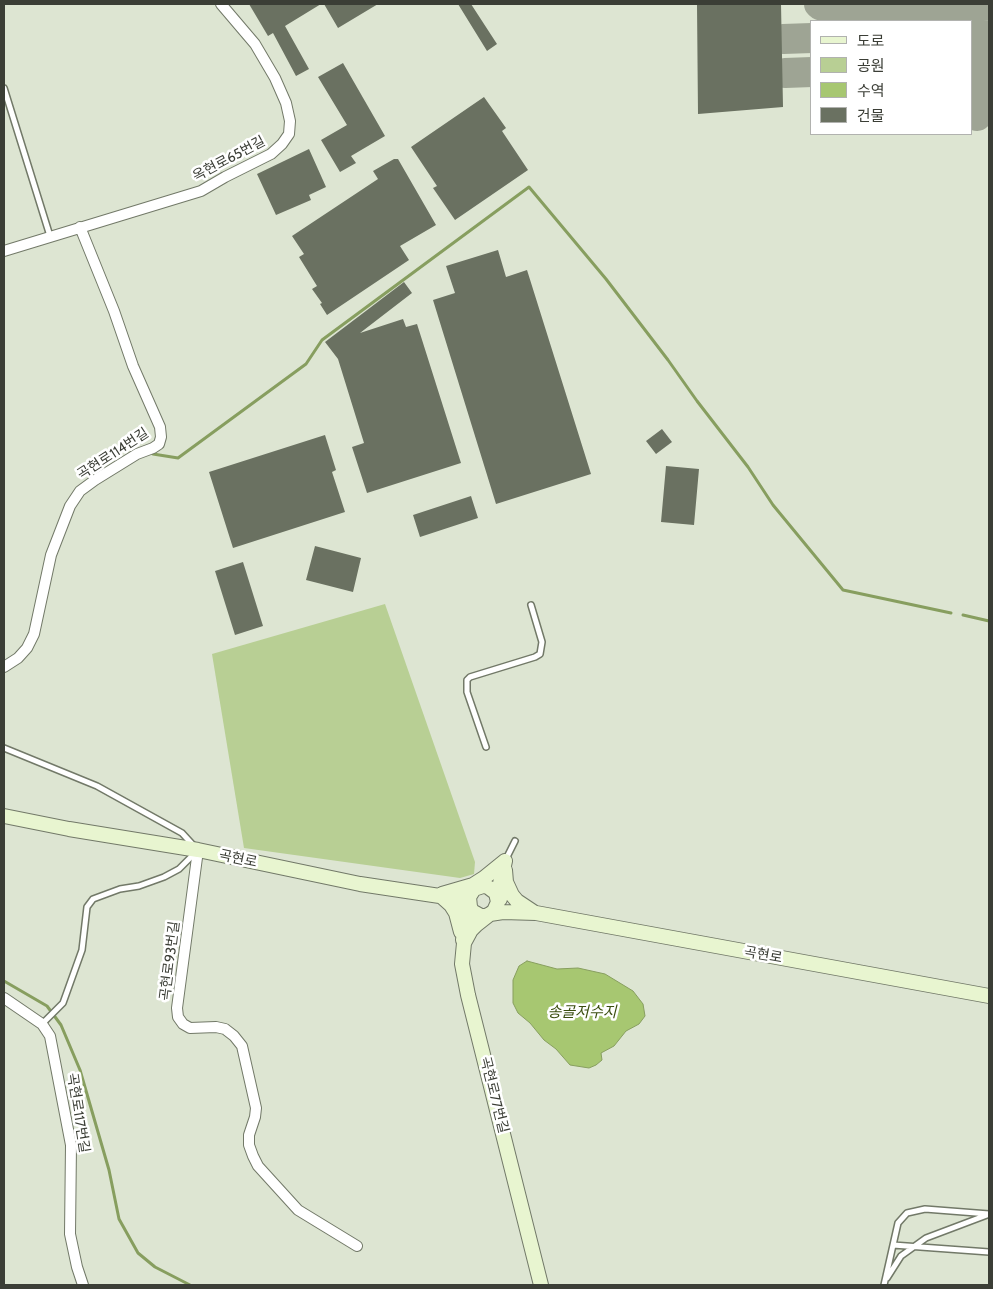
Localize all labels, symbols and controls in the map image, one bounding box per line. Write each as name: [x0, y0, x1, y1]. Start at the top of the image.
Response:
legend: [810, 20, 973, 135]
text: 도로: [857, 32, 885, 50]
text: 공원: [857, 57, 885, 75]
text: 수역: [857, 82, 885, 100]
text: 건물: [857, 107, 885, 125]
street label: 옥현로65번길: [190, 133, 268, 185]
street label: 곡현로114번길: [74, 425, 152, 483]
street label: 곡현로: [217, 847, 259, 871]
street label: 곡현로93번길: [157, 920, 183, 1002]
street label: 곡현로: [743, 943, 783, 967]
water label: 송골저수지: [548, 1004, 616, 1022]
street label: 곡현로77번길: [476, 1055, 512, 1135]
street label: 곡현로117번길: [63, 1072, 93, 1154]

